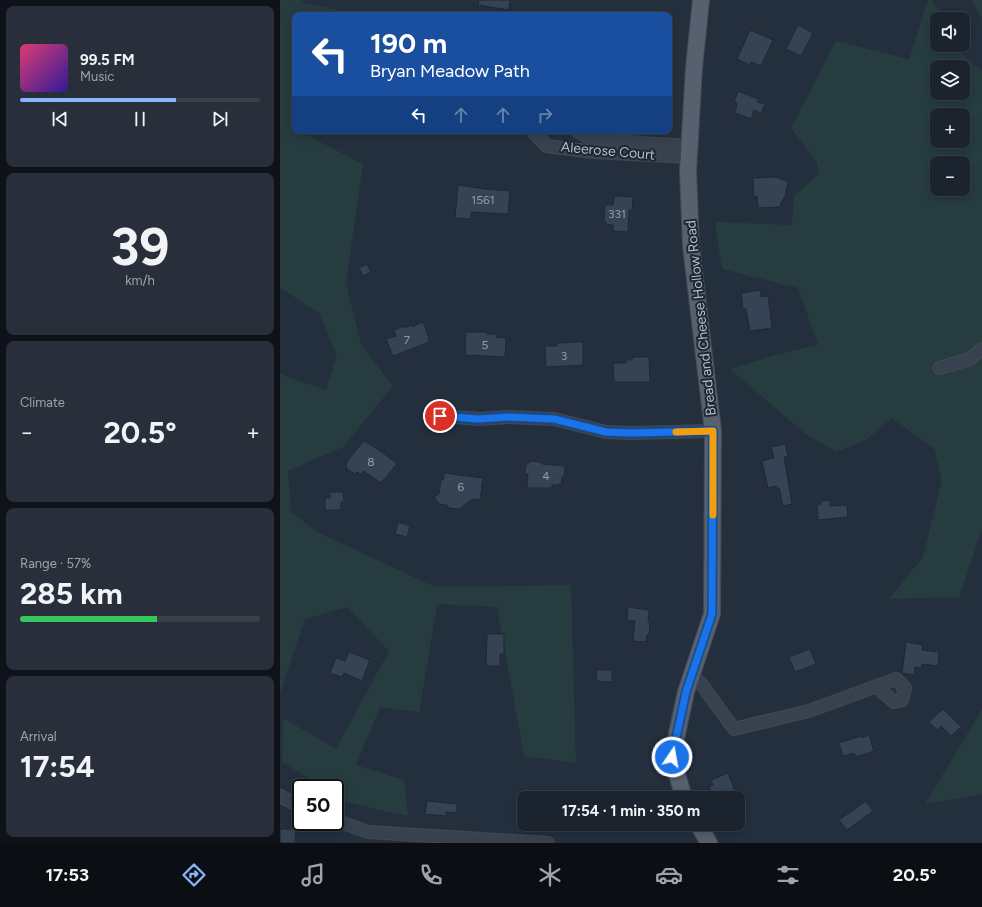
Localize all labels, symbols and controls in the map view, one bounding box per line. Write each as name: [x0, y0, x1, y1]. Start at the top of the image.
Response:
map controls: [930, 12, 970, 196]
button: sound: [930, 12, 970, 52]
text: 190 m: [370, 26, 447, 60]
icon: left: [304, 28, 356, 80]
text: 99.5 FM: [80, 51, 135, 69]
text: Bryan Meadow Path: [370, 60, 530, 82]
button: layers: [930, 60, 970, 100]
text: Music: [80, 69, 114, 84]
icon: left: [408, 104, 430, 126]
icon: ahead: [450, 104, 472, 126]
icon: ahead: [492, 104, 514, 126]
icon: right: [534, 104, 556, 126]
icon: previous: [49, 108, 71, 130]
icon: pause: [129, 108, 151, 130]
icon: next: [209, 108, 231, 130]
button: +: [930, 108, 970, 148]
street label: Aleerose Court: [560, 138, 656, 164]
button: −: [930, 156, 970, 196]
house number: 1561: [471, 193, 495, 207]
house number: 331: [608, 207, 626, 221]
text: 39: [110, 216, 170, 278]
street label: Bread and Cheese Hollow Road: [682, 219, 720, 417]
text: km/h: [125, 273, 155, 288]
house number: 7: [404, 333, 411, 347]
house number: 5: [482, 338, 489, 352]
house number: 3: [561, 349, 567, 363]
text: Climate: [20, 395, 65, 410]
pin: [423, 399, 457, 433]
icon: arrive: [429, 405, 451, 427]
text: 20.5°: [103, 414, 177, 451]
text: −: [20, 419, 34, 446]
text: +: [246, 419, 260, 446]
house number: 8: [367, 455, 375, 469]
house number: 4: [542, 469, 550, 483]
house number: 6: [458, 480, 465, 494]
text: Range · 57%: [20, 556, 91, 571]
text: 285 km: [20, 575, 123, 612]
text: Arrival: [20, 729, 57, 744]
position arrow: [651, 736, 693, 778]
text: 17:54: [20, 748, 95, 785]
speed limit sign: 50: [292, 779, 344, 831]
text: 17:54 · 1 min · 350 m: [562, 802, 700, 820]
icon: directions: [180, 861, 208, 889]
icon: music: [299, 861, 327, 889]
icon: phone: [417, 861, 445, 889]
icon: climate: [536, 861, 564, 889]
icon: car: [655, 861, 683, 889]
icon: filters: [774, 861, 802, 889]
text: 17:53: [45, 864, 89, 886]
text: 20.5°: [893, 864, 937, 886]

